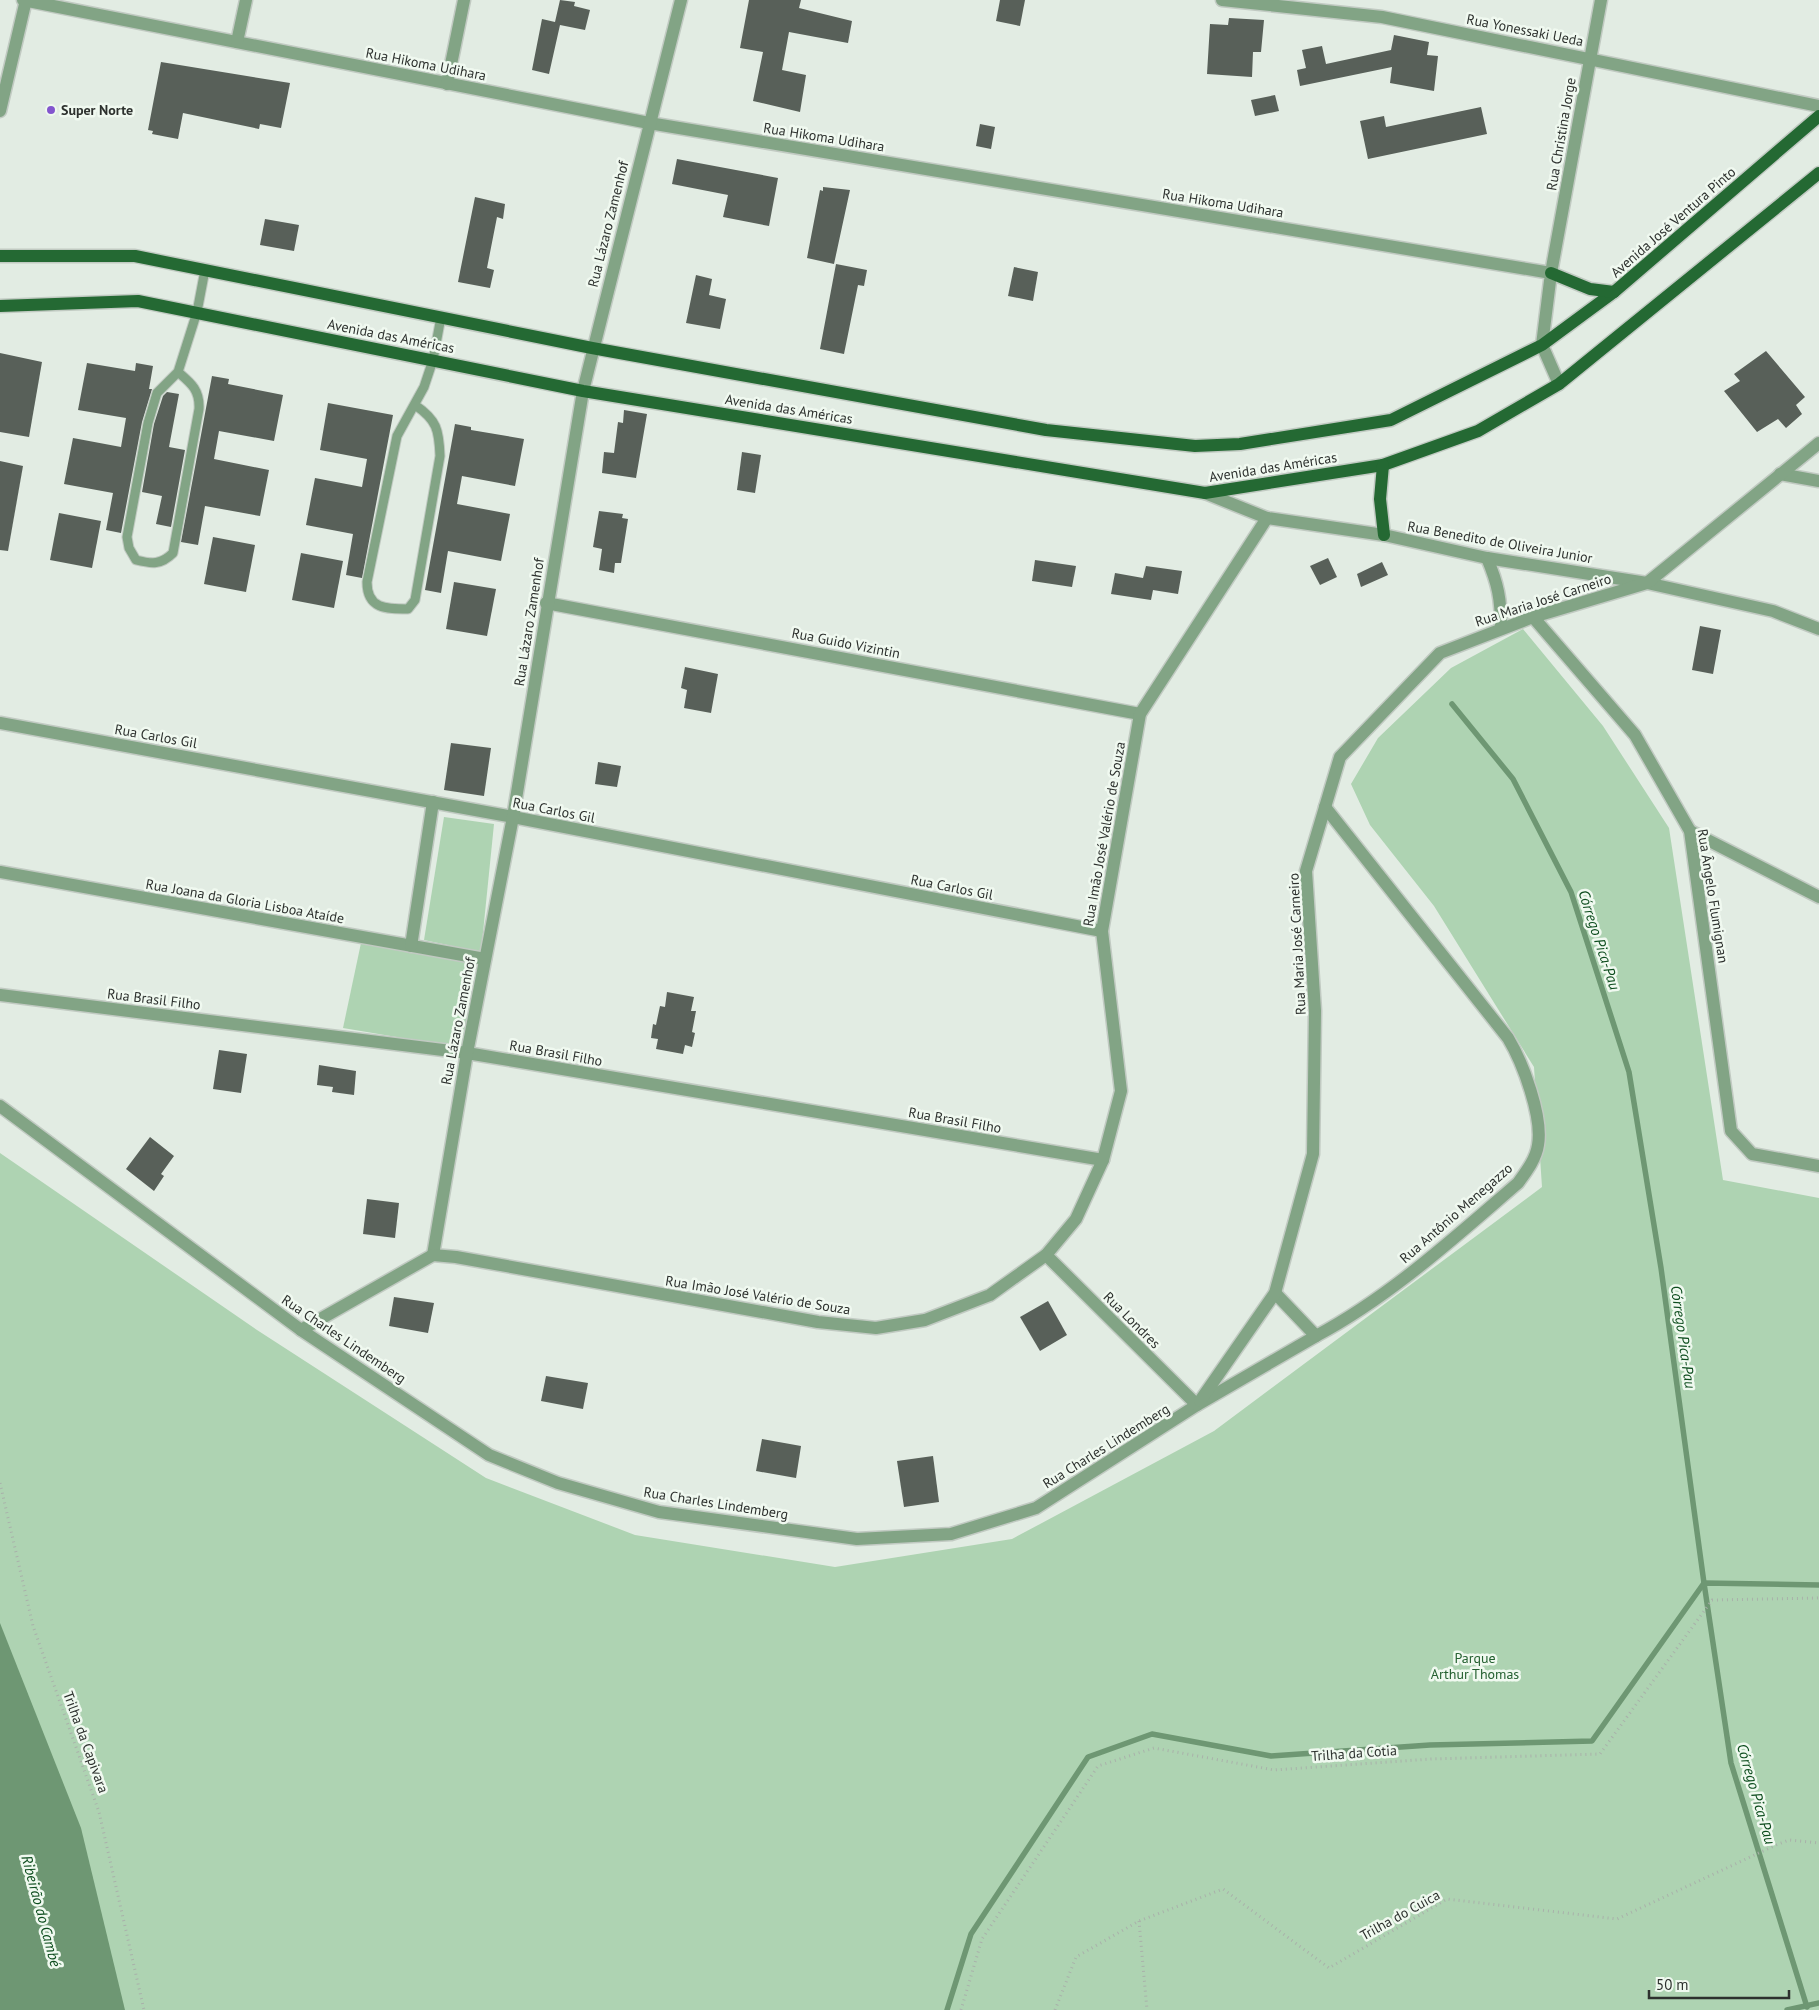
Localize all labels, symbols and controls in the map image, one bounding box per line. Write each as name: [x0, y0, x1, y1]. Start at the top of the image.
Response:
street label: Rua Yonessaki Ueda: [1465, 10, 1585, 50]
street label: Rua Hikoma Udihara: [364, 43, 488, 85]
street label: Rua Christina Jorge: [1542, 76, 1580, 192]
place label: Super Norte: [61, 101, 133, 119]
marker: Super Norte: [45, 104, 57, 116]
street label: Rua Hikoma Udihara: [762, 119, 886, 155]
street label: Rua Lázaro Zamenhof: [584, 159, 633, 289]
street label: Avenida José Ventura Pinto: [1607, 163, 1739, 281]
street label: Rua Hikoma Udihara: [1161, 185, 1285, 221]
street label: Avenida das Américas: [326, 315, 456, 357]
street label: Avenida das Américas: [724, 390, 854, 428]
street label: Avenida das Américas: [1208, 448, 1338, 486]
street label: Rua Benedito de Oliveira Junior: [1406, 517, 1594, 567]
street label: Rua Lázaro Zamenhof: [510, 556, 548, 687]
street label: Rua Maria José Carneiro: [1473, 569, 1613, 631]
street label: Rua Guido Vizintin: [790, 624, 902, 662]
street label: Rua Carlos Gil: [113, 720, 199, 752]
street label: Rua Imão José Valério de Souza: [1079, 740, 1129, 928]
street label: Rua Carlos Gil: [511, 793, 597, 827]
street label: Rua Ângelo Flumignan: [1694, 828, 1732, 964]
street label: Rua Carlos Gil: [909, 870, 995, 904]
street label: Rua Maria José Carneiro: [1284, 873, 1310, 1015]
street label: Rua Joana da Gloria Lisboa Ataíde: [144, 875, 346, 927]
water label: Córrego Pica-Pau: [1574, 887, 1625, 993]
street label: Rua Lázaro Zamenhof: [437, 955, 479, 1086]
street label: Rua Brasil Filho: [106, 984, 202, 1014]
street label: Rua Brasil Filho: [508, 1036, 604, 1070]
street label: Rua Brasil Filho: [907, 1103, 1003, 1137]
street label: Rua Antônio Menegazzo: [1396, 1159, 1516, 1267]
street label: Rua Imão José Valério de Souza: [664, 1271, 852, 1319]
water label: Córrego Pica-Pau: [1667, 1284, 1700, 1390]
street label: Rua Londres: [1100, 1288, 1164, 1352]
street label: Rua Charles Lindemberg: [278, 1291, 410, 1387]
street label: Rua Charles Lindemberg: [1039, 1400, 1173, 1492]
street label: Rua Charles Lindemberg: [642, 1483, 790, 1523]
park label: Parque Arthur Thomas: [1431, 1649, 1519, 1683]
street label: Trilha da Capivara: [59, 1689, 113, 1795]
street label: Trilha da Cotia: [1311, 1741, 1398, 1765]
water label: Córrego Pica-Pau: [1733, 1741, 1780, 1847]
water label: Ribeirão do Cambé: [17, 1853, 66, 1969]
street label: Trilha do Cuica: [1357, 1886, 1443, 1944]
scale bar: [1649, 1968, 1789, 2000]
text: 50 m: [1656, 1975, 1689, 1994]

